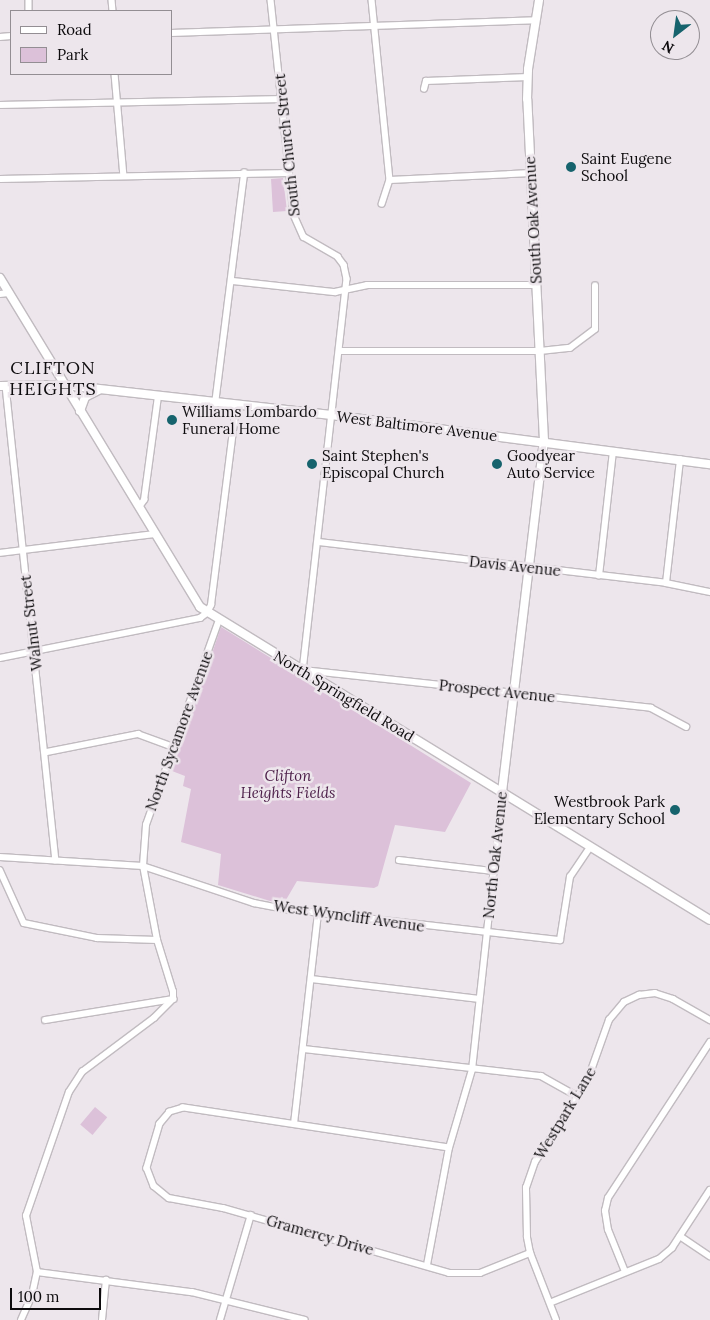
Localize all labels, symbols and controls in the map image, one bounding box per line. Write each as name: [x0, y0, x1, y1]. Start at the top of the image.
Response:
legend: [10, 10, 172, 75]
north arrow: [650, 10, 700, 60]
text: Road: [57, 20, 92, 39]
text: N: [659, 37, 677, 58]
text: Park: [57, 45, 88, 64]
street label: South Church Street: [271, 73, 303, 217]
place label: Saint Eugene School: [581, 149, 672, 184]
street label: South Oak Avenue: [521, 156, 545, 284]
marker: Saint Eugene School: [565, 161, 577, 173]
district label: CLIFTON HEIGHTS: [8, 358, 98, 400]
place label: Williams Lombardo Funeral Home: [182, 402, 317, 437]
street label: West Baltimore Avenue: [336, 407, 498, 445]
marker: Williams Lombardo Funeral Home: [166, 414, 178, 426]
place label: Saint Stephen's Episcopal Church: [322, 446, 445, 481]
place label: Goodyear Auto Service: [507, 446, 595, 481]
marker: Saint Stephen's Episcopal Church: [306, 458, 318, 470]
marker: Goodyear Auto Service: [491, 458, 503, 470]
street label: Davis Avenue: [468, 552, 562, 580]
street label: Walnut Street: [16, 574, 46, 672]
street label: North Springfield Road: [270, 647, 418, 745]
street label: North Sycamore Avenue: [142, 649, 216, 813]
street label: Prospect Avenue: [438, 676, 556, 706]
park label: Clifton Heights Fields: [240, 766, 336, 801]
street label: North Oak Avenue: [479, 790, 511, 920]
place label: Westbrook Park Elementary School: [534, 792, 665, 827]
marker: Westbrook Park Elementary School: [669, 804, 681, 816]
street label: West Wyncliff Avenue: [272, 896, 426, 936]
street label: Westpark Lane: [530, 1064, 600, 1162]
street label: Gramercy Drive: [264, 1211, 376, 1259]
scale bar: [12, 1278, 104, 1310]
text: 100 m: [18, 1287, 59, 1306]

